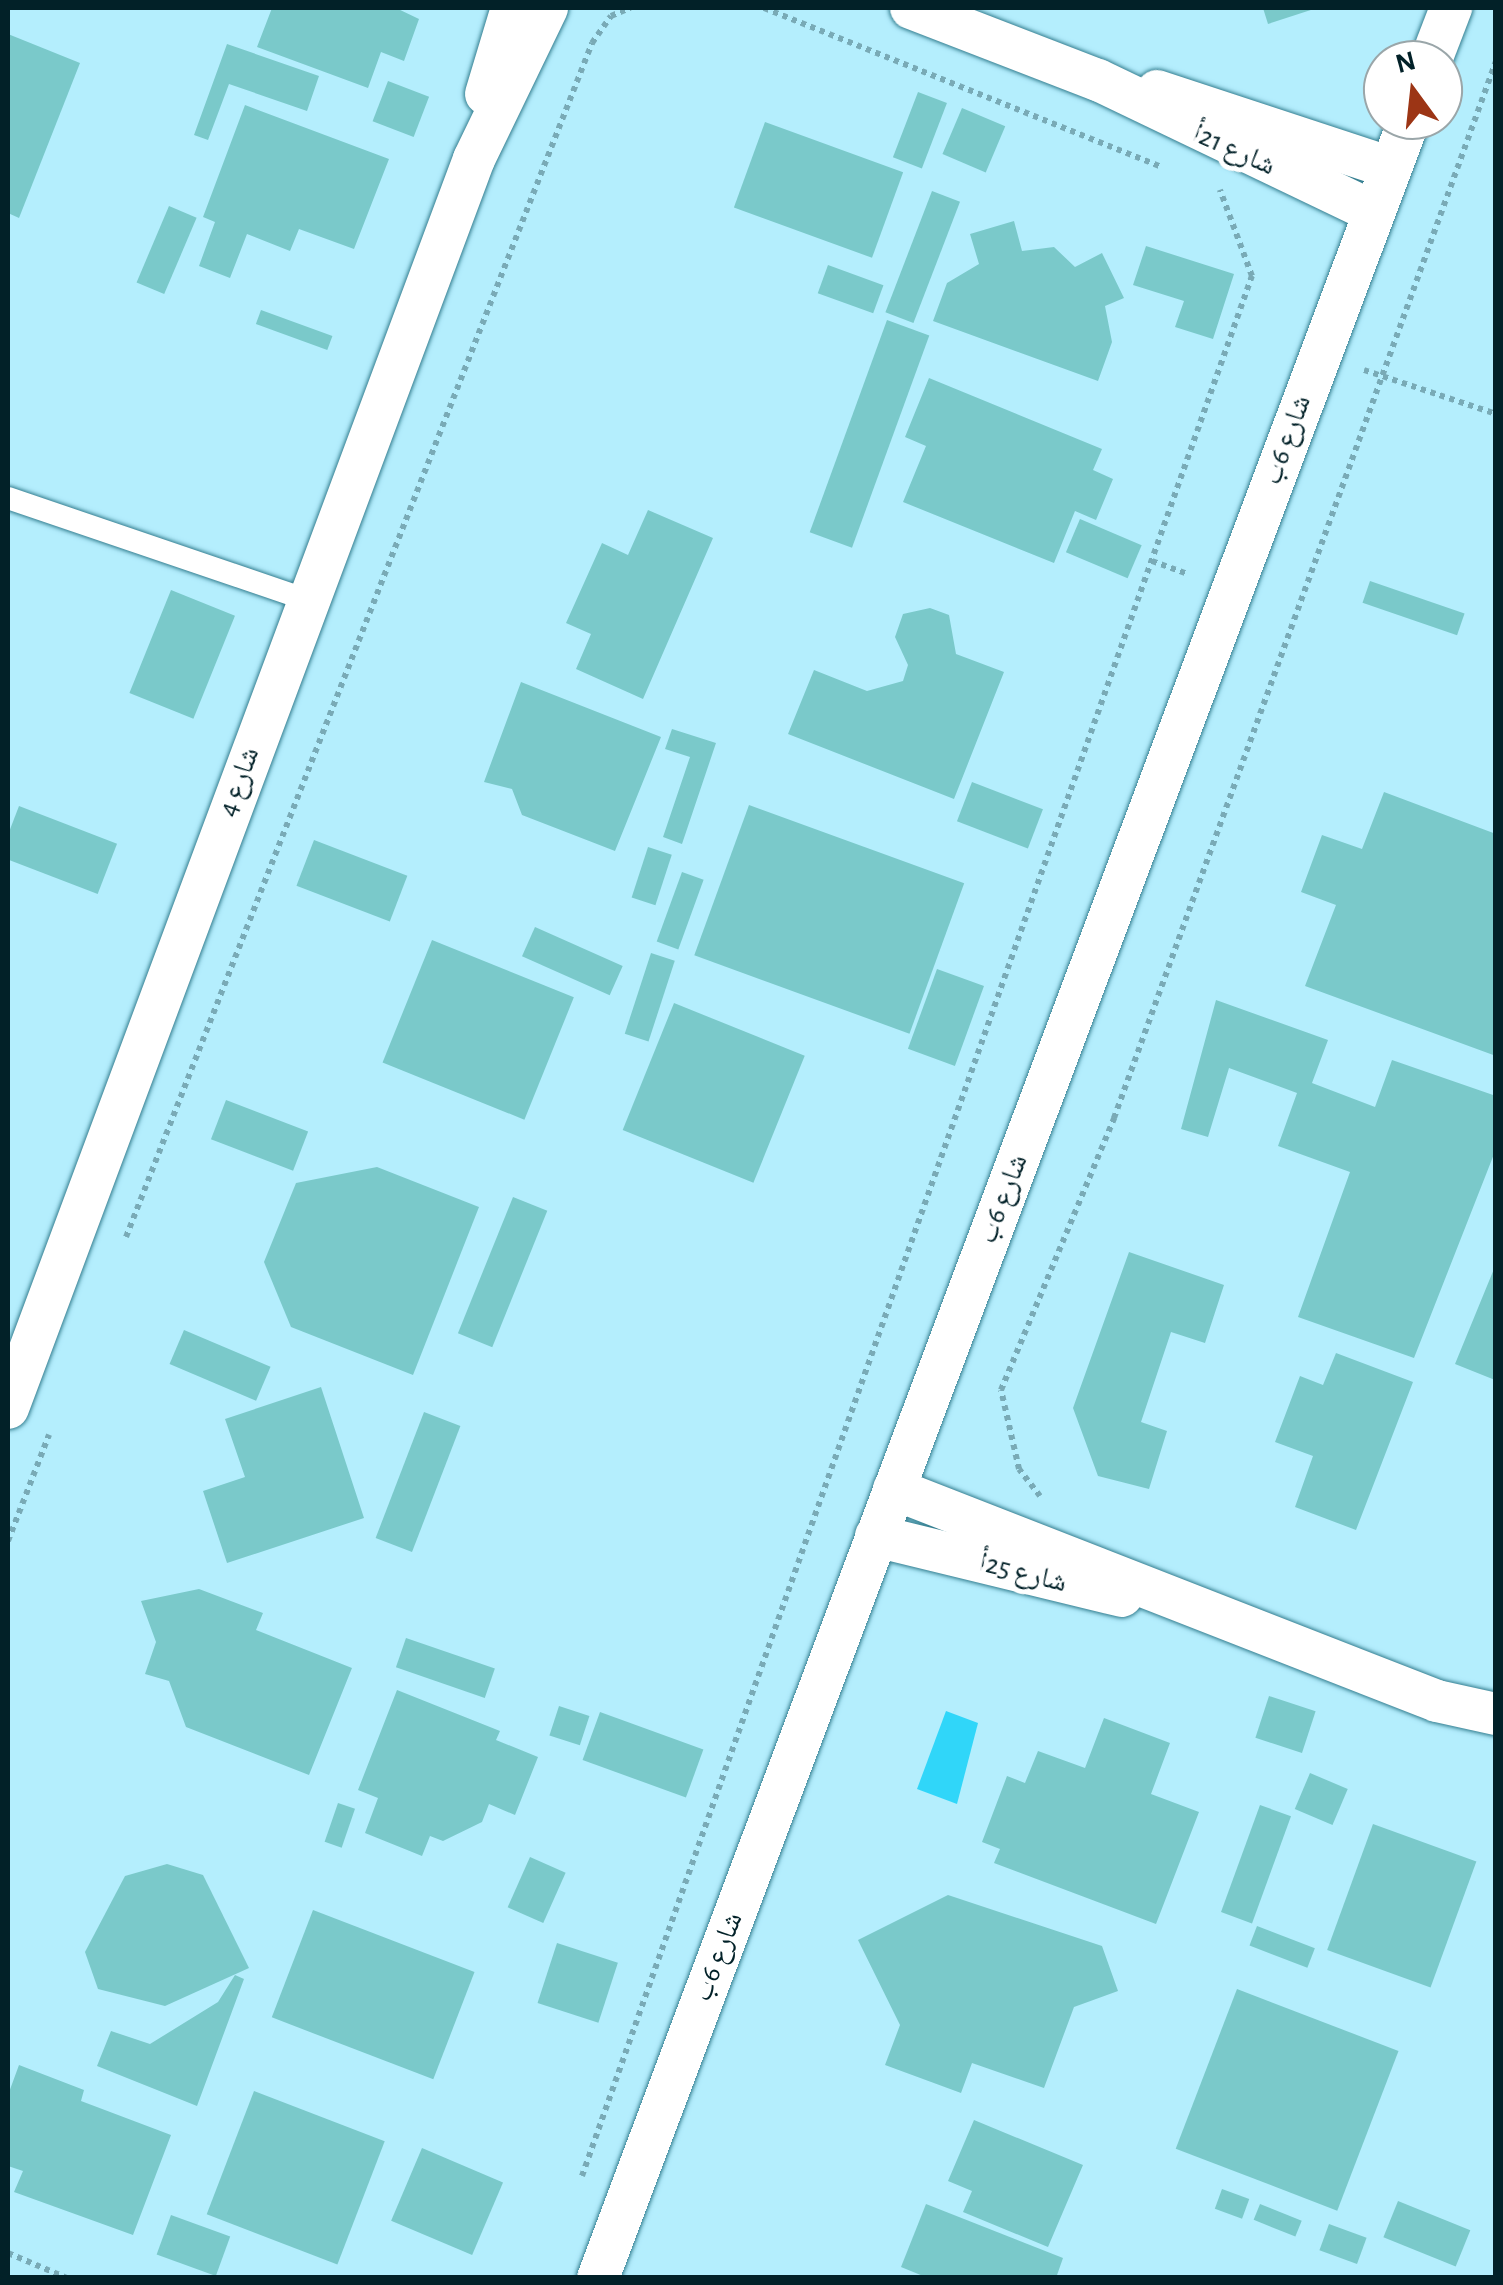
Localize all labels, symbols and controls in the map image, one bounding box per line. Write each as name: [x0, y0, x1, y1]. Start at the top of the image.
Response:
north arrow: [1363, 40, 1463, 140]
text: N: [1393, 47, 1419, 79]
street label: شارع 21أ: [1187, 117, 1281, 183]
street label: شارع 6ب: [1255, 391, 1319, 489]
street label: شارع 4: [211, 743, 267, 821]
street label: شارع 6ب: [971, 1150, 1035, 1248]
street label: شارع 25أ: [976, 1546, 1070, 1600]
street label: شارع 6ب: [686, 1908, 750, 2006]

